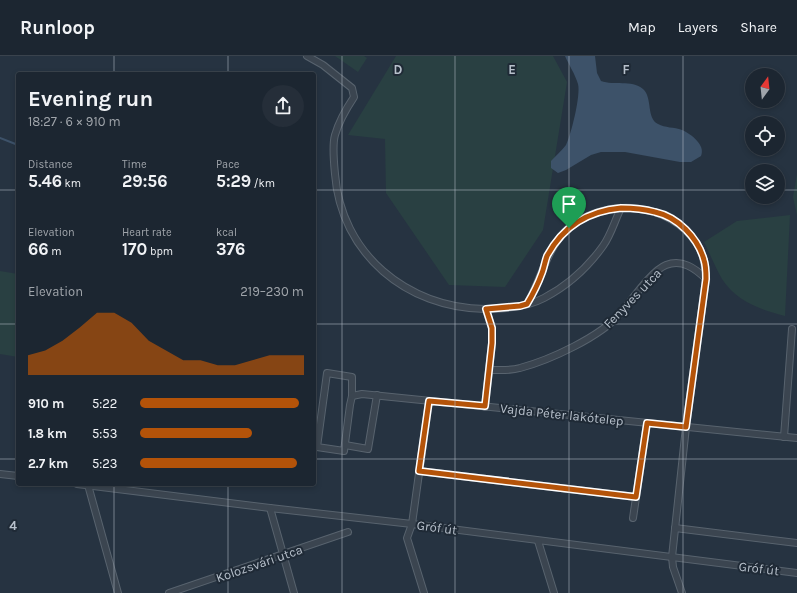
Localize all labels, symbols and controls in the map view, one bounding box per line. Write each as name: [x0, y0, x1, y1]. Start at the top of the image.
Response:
text: Runloop: [20, 17, 95, 39]
text: Map: [628, 19, 656, 36]
text: Layers: [678, 19, 718, 36]
text: Share: [740, 19, 777, 36]
text: D: [394, 62, 403, 77]
text: E: [508, 62, 516, 77]
text: F: [622, 62, 630, 77]
north arrow: [745, 68, 785, 108]
map controls: [745, 68, 785, 204]
button: share: [262, 85, 304, 127]
text: Evening run: [28, 86, 153, 112]
text: 18:27 · 6 × 910 m: [28, 114, 121, 129]
button: locate: [745, 116, 785, 156]
text: Distance: [28, 158, 72, 171]
text: Time: [122, 158, 147, 171]
text: Pace: [216, 158, 239, 171]
button: layers: [745, 164, 785, 204]
text: 5.46: [28, 171, 62, 191]
text: 29:56: [122, 171, 167, 191]
text: 5:29: [216, 171, 251, 191]
text: km: [62, 177, 81, 190]
text: /km: [251, 177, 275, 190]
pin: [552, 187, 586, 228]
icon: arrive: [558, 193, 580, 215]
text: Elevation: [28, 226, 75, 239]
text: Heart rate: [122, 226, 172, 239]
text: kcal: [216, 226, 237, 239]
text: 66: [28, 239, 49, 259]
text: 170: [122, 239, 147, 259]
text: 376: [216, 239, 245, 259]
text: m: [49, 245, 62, 258]
text: bpm: [147, 245, 173, 258]
street label: Fenyves utca: [600, 266, 664, 331]
text: Elevation: [28, 284, 83, 299]
text: 219–230 m: [240, 284, 304, 299]
text: 910 m: [28, 396, 64, 411]
text: 5:22: [92, 396, 117, 411]
street label: Vajda Péter lakótelep: [499, 401, 624, 428]
text: 1.8 km: [28, 426, 67, 441]
text: 5:53: [92, 426, 117, 441]
text: 2.7 km: [28, 456, 68, 471]
text: 5:23: [92, 456, 118, 471]
street label: Gróf út: [416, 517, 458, 538]
text: 4: [9, 518, 17, 533]
street label: Kolozsvári utca: [214, 542, 305, 585]
street label: Gróf út: [738, 559, 780, 578]

